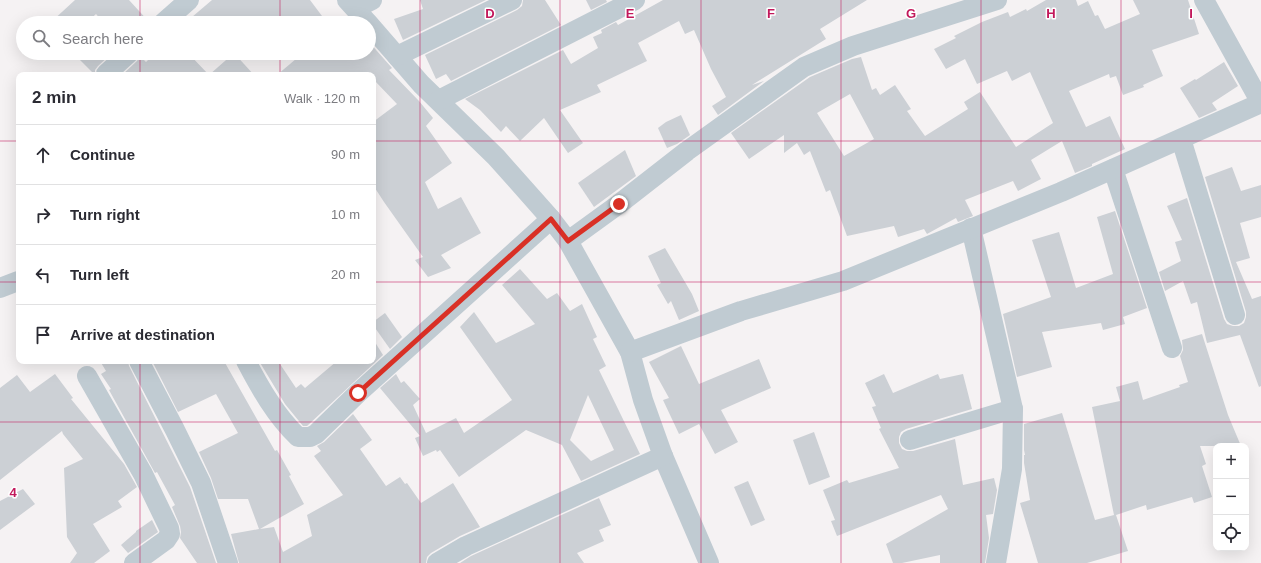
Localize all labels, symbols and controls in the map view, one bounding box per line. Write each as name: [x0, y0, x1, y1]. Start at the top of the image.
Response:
text: D: [485, 6, 495, 21]
text: E: [626, 6, 635, 21]
text: F: [767, 6, 775, 21]
text: G: [906, 6, 916, 21]
text: H: [1046, 6, 1056, 21]
text: I: [1189, 6, 1193, 21]
search box: [16, 16, 376, 60]
icon: search: [30, 27, 52, 49]
text: Search here: [62, 30, 144, 47]
text: 2 min: [32, 88, 76, 107]
text: Walk · 120 m: [284, 91, 360, 106]
icon: ahead: [32, 144, 54, 166]
text: Continue: [70, 146, 135, 163]
text: 90 m: [331, 147, 360, 162]
route end: [610, 195, 628, 213]
icon: right: [32, 204, 54, 226]
text: Turn right: [70, 206, 140, 223]
text: 10 m: [331, 207, 360, 222]
icon: left: [32, 264, 54, 286]
text: Turn left: [70, 266, 129, 283]
text: 20 m: [331, 267, 360, 282]
icon: arrive: [32, 324, 54, 346]
text: Arrive at destination: [70, 326, 215, 343]
route start: [349, 384, 367, 402]
map controls: [1213, 443, 1249, 551]
button: +: [1213, 443, 1249, 479]
button: −: [1213, 479, 1249, 515]
text: 4: [9, 485, 17, 500]
button: locate: [1213, 515, 1249, 551]

